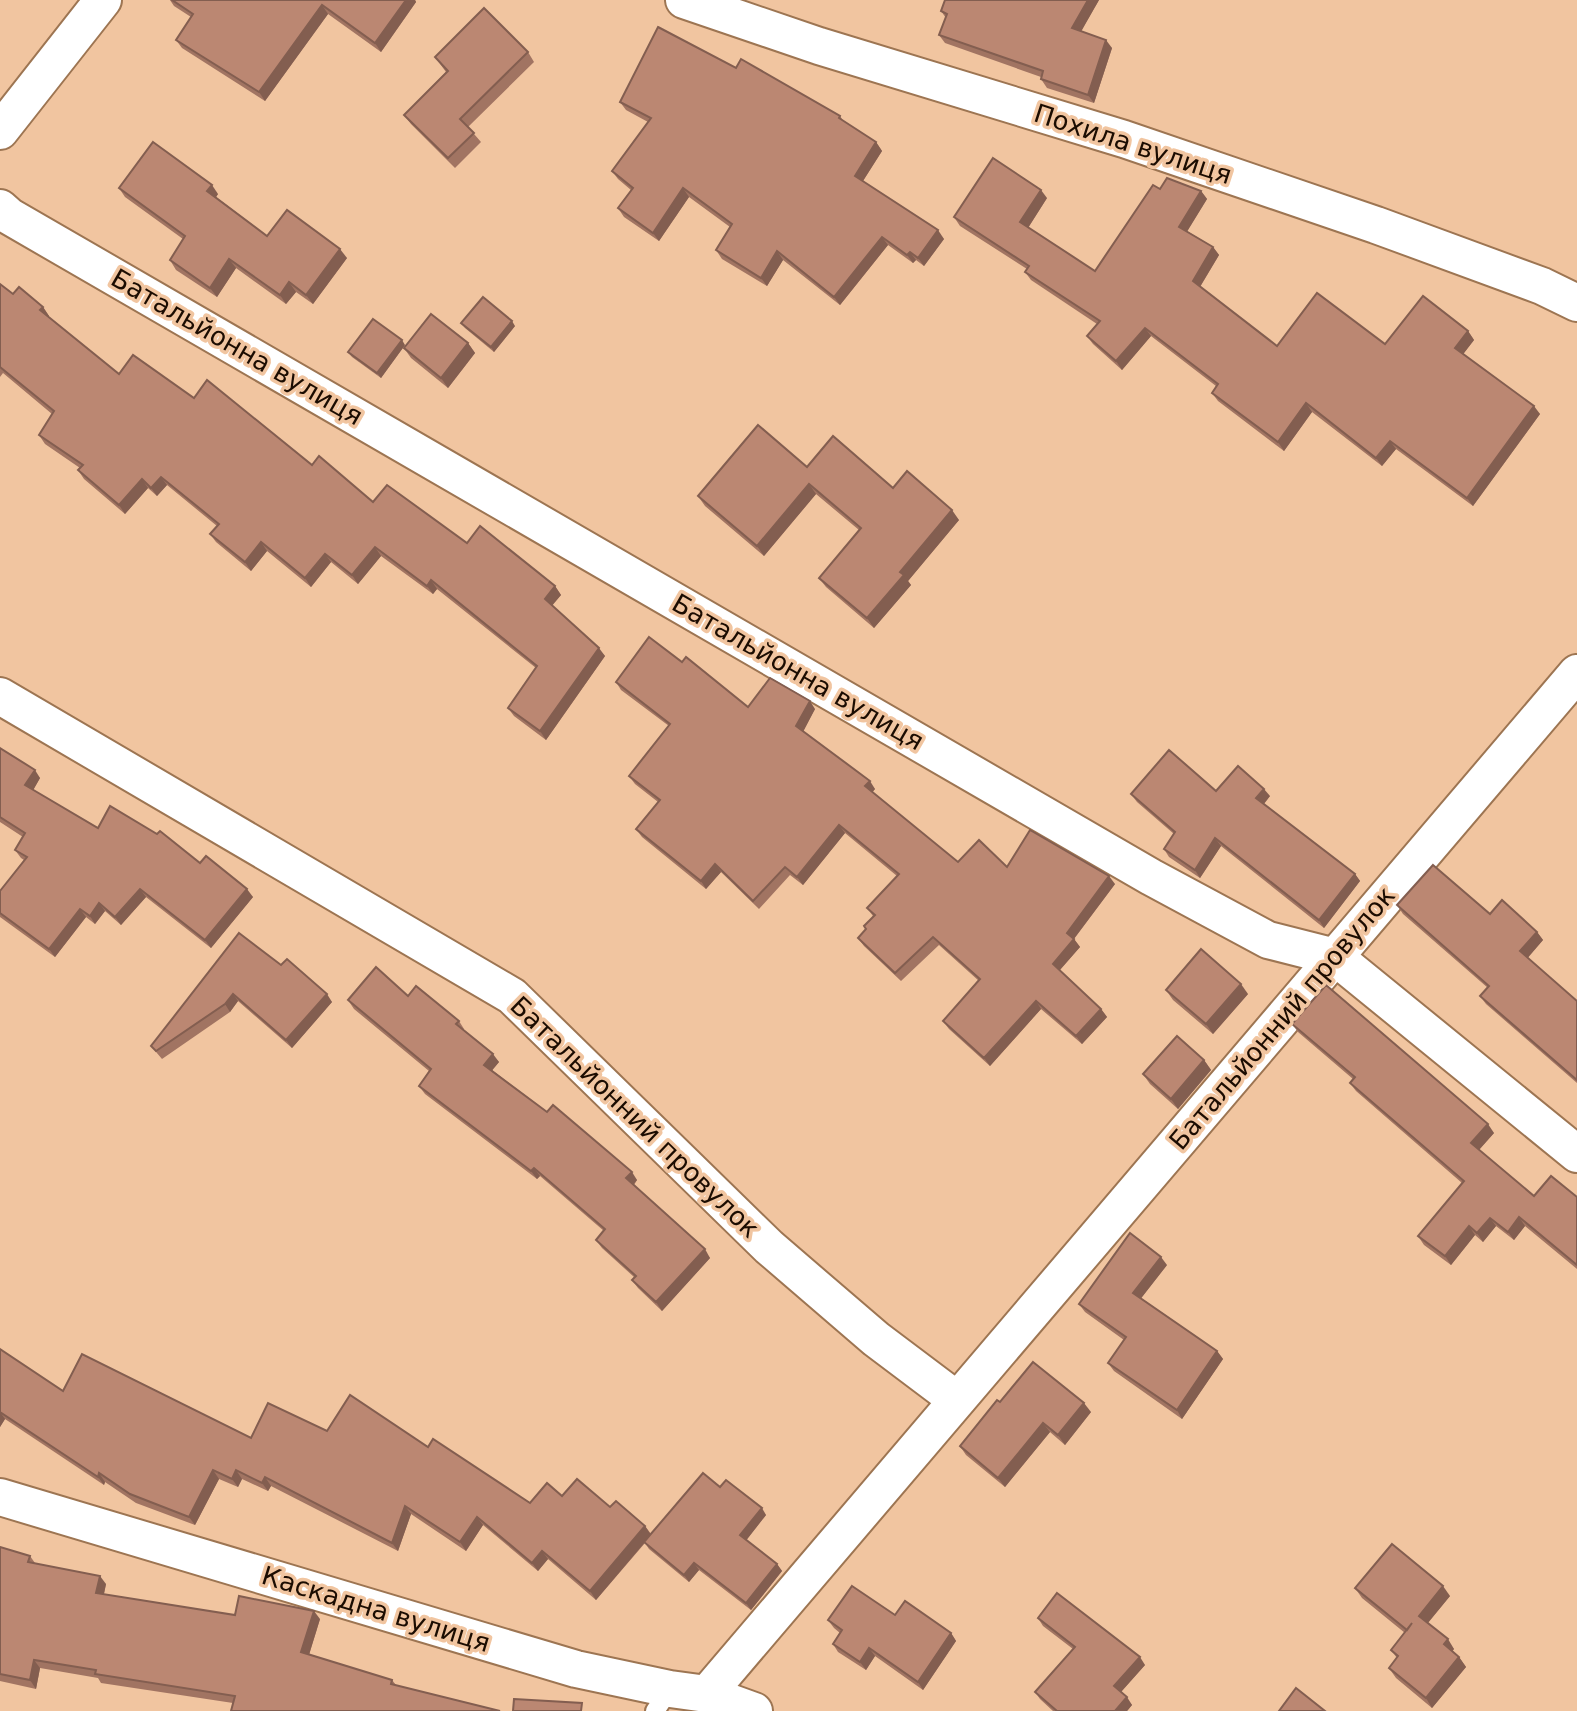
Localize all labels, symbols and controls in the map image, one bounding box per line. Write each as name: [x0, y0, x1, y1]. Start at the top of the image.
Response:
street label: Похила вулиця: [1030, 98, 1236, 190]
street label: Батальйонна вулиця: [106, 263, 368, 431]
street label: Батальйонна вулиця: [667, 588, 929, 756]
street label: Батальйонний провулок: [1163, 880, 1401, 1156]
street label: Батальйонний провулок: [504, 990, 766, 1244]
street label: Каскадна вулиця: [258, 1560, 494, 1658]

